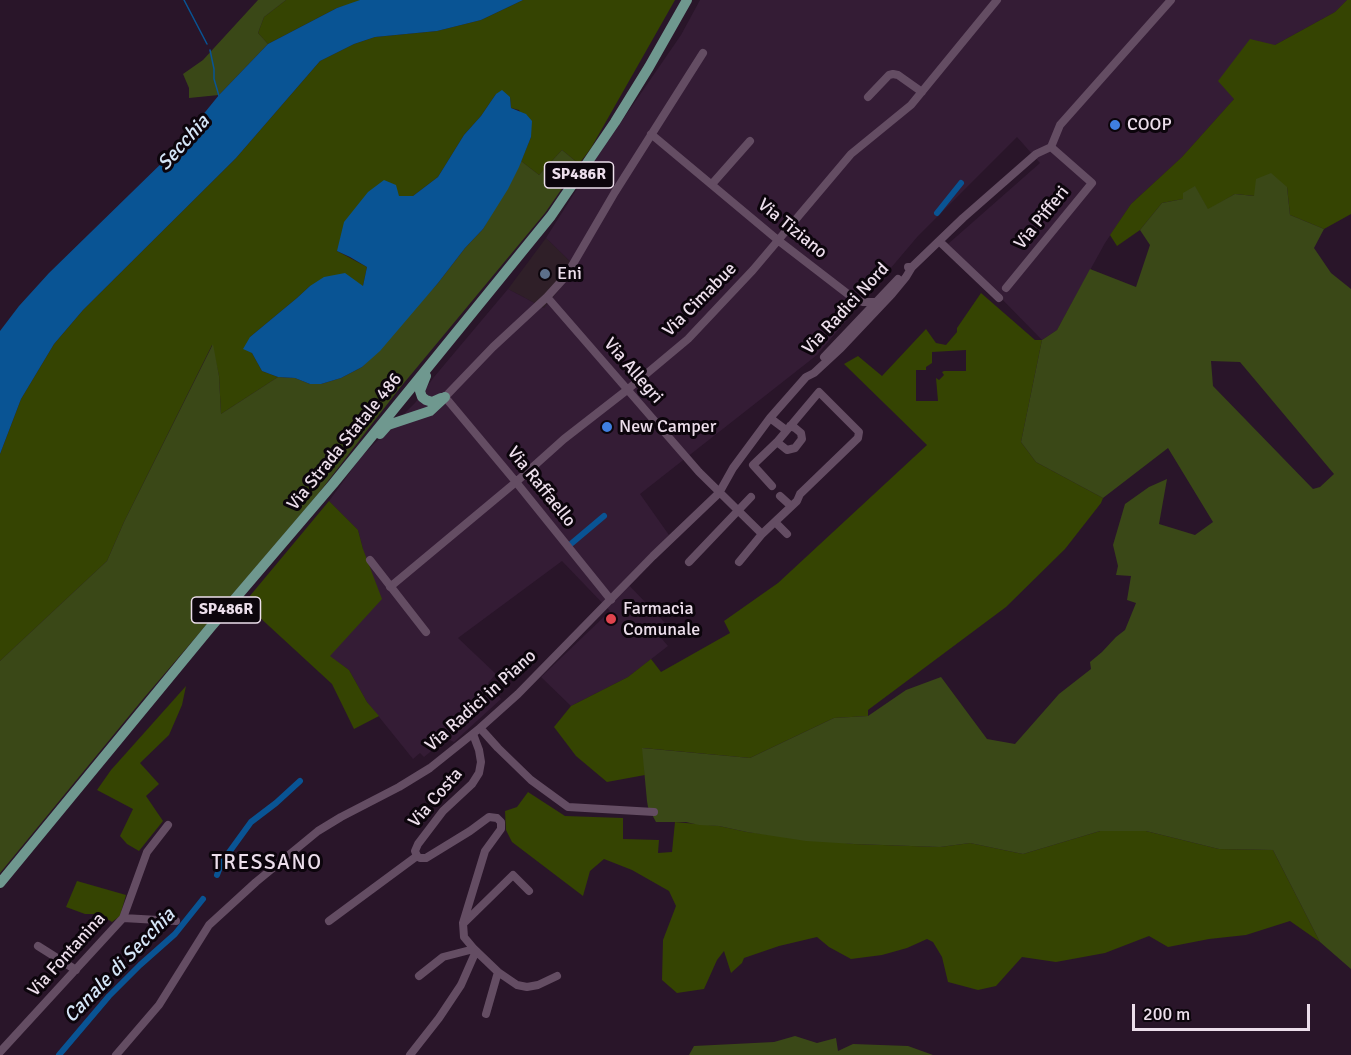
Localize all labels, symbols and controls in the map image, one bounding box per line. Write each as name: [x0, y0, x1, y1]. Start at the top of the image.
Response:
water label: Secchia: [153, 110, 215, 176]
place label: COOP: [1127, 114, 1172, 136]
marker: COOP: [1108, 118, 1122, 132]
road number: SP486R: [544, 162, 614, 188]
street label: Via Pifferi: [1010, 182, 1074, 254]
street label: Via Tiziano: [753, 194, 831, 264]
street label: Via Cimabue: [658, 258, 742, 342]
street label: Via Radici Nord: [798, 259, 894, 359]
place label: Eni: [557, 263, 582, 285]
marker: Eni: [538, 267, 552, 281]
street label: Via Allegri: [599, 334, 667, 408]
street label: Via Strada Statale 486: [283, 369, 407, 515]
place label: New Camper: [619, 416, 716, 438]
marker: New Camper: [600, 420, 614, 434]
street label: Via Raffaello: [502, 442, 580, 532]
road number: SP486R: [192, 597, 260, 623]
place label: Farmacia Comunale: [623, 598, 700, 640]
marker: Farmacia Comunale: [604, 612, 618, 626]
street label: Via Radici in Piano: [421, 645, 541, 757]
street label: Via Costa: [404, 764, 468, 832]
district label: TRESSANO: [211, 850, 323, 876]
water label: Canale di Secchia: [59, 904, 181, 1028]
street label: Via Fontanina: [24, 909, 110, 1001]
scale bar: [1135, 992, 1314, 1030]
text: 200 m: [1143, 1003, 1190, 1025]

